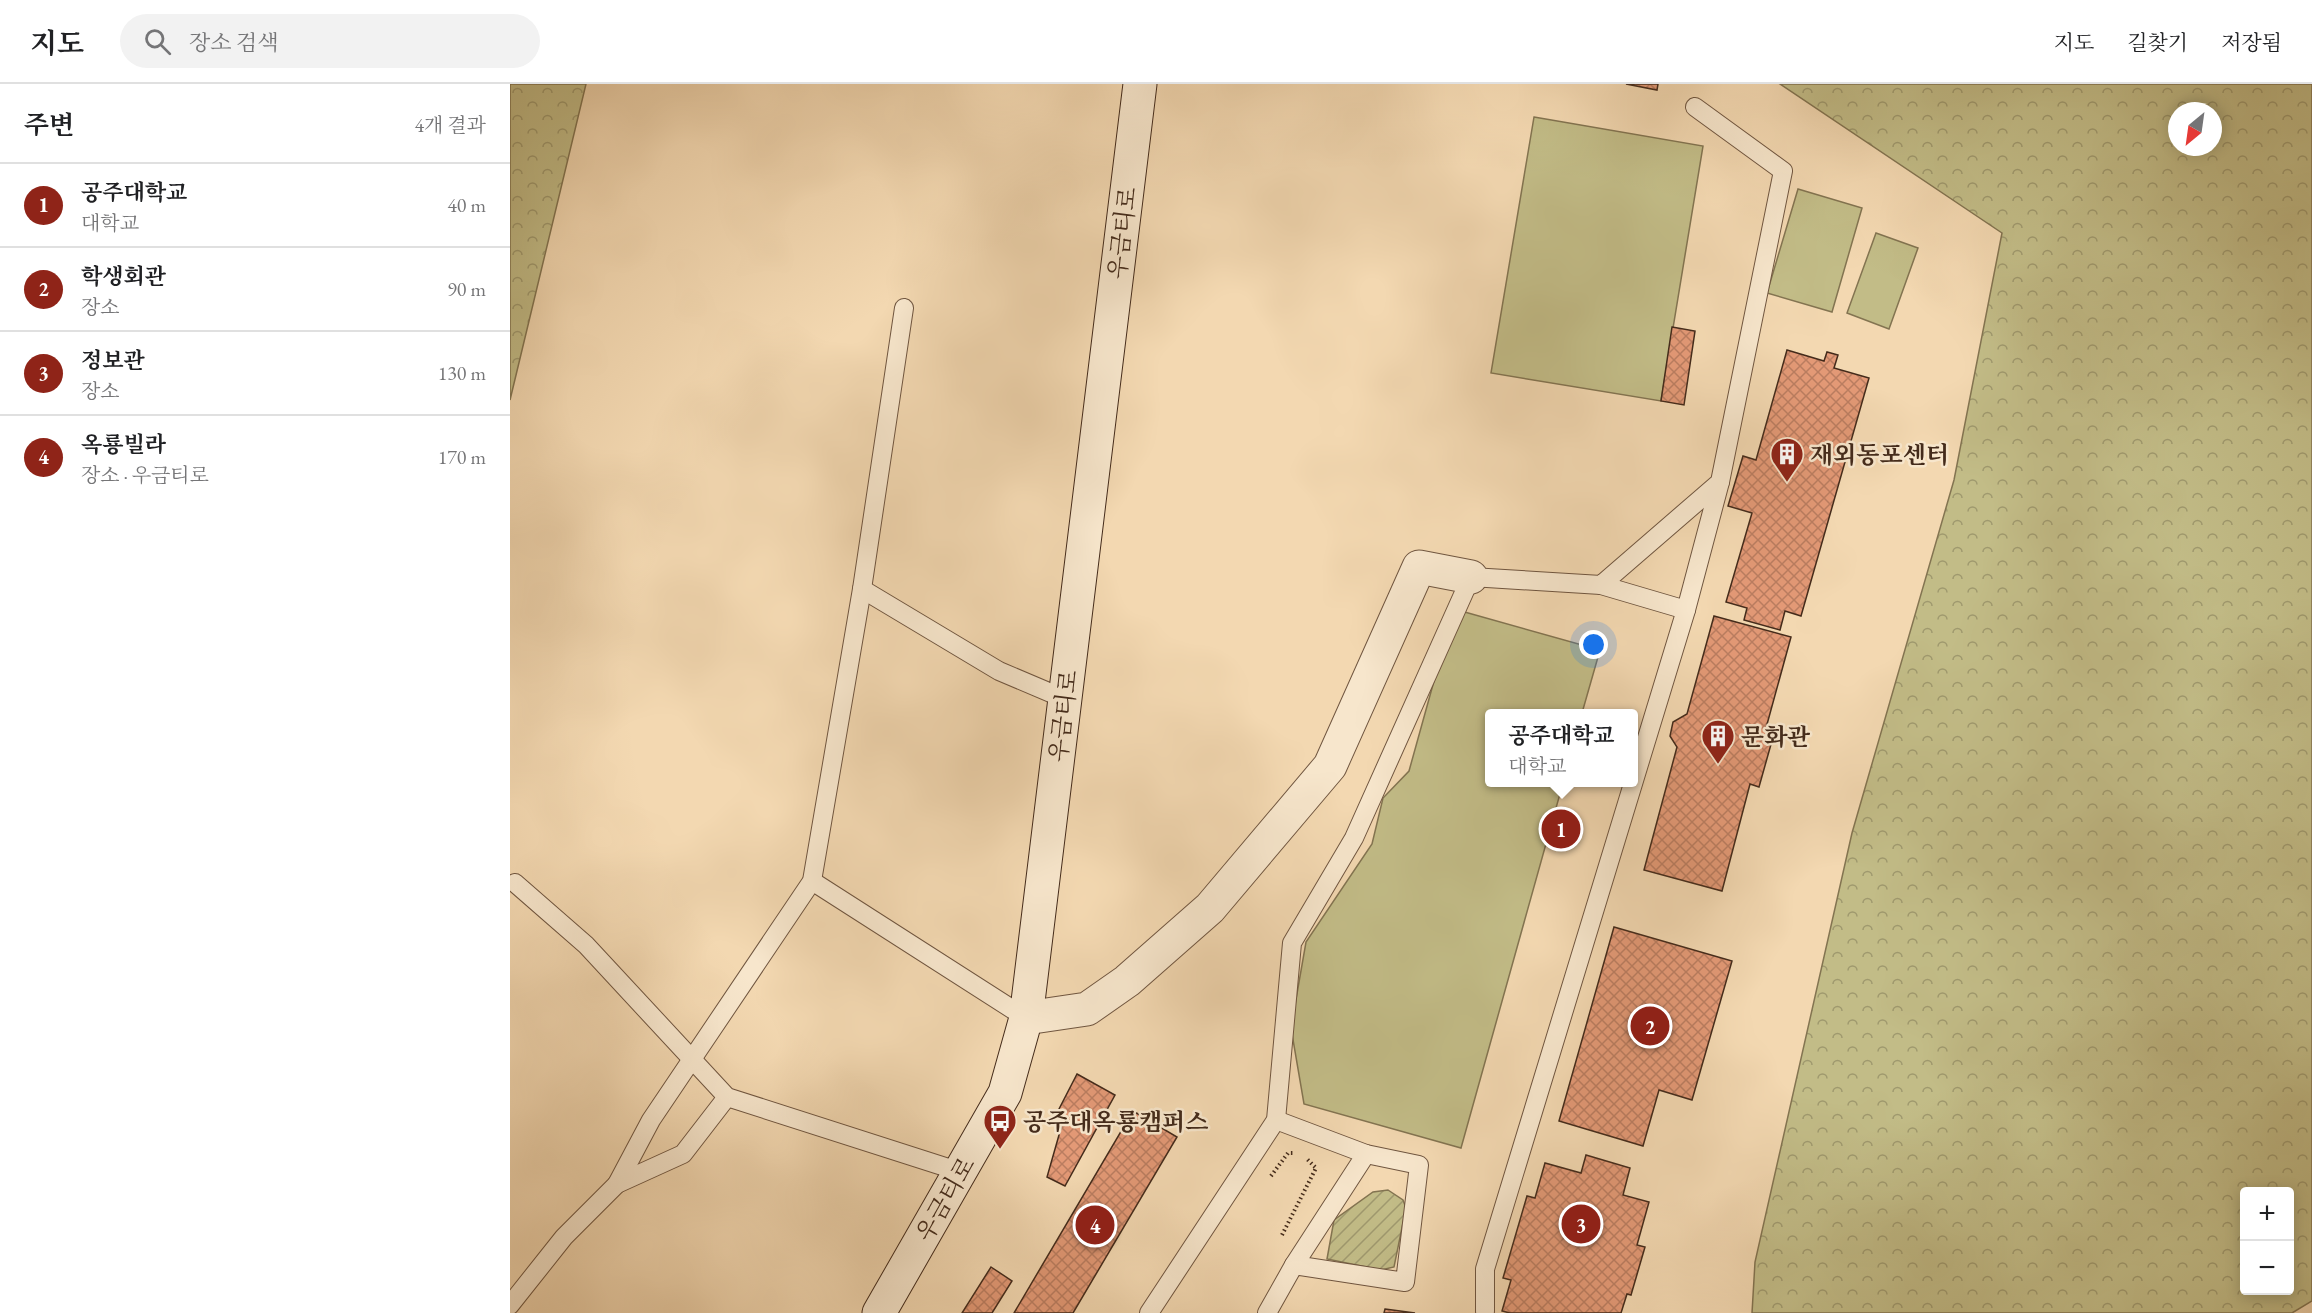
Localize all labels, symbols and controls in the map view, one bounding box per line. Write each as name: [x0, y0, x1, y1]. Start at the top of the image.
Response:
search box: [120, 14, 540, 68]
text: 지도: [30, 25, 84, 61]
icon: search: [141, 25, 174, 58]
text: 장소 검색: [189, 28, 279, 57]
text: 지도: [2054, 29, 2094, 56]
text: 길찾기: [2127, 29, 2188, 56]
text: 저장됨: [2221, 29, 2282, 56]
north arrow: [2168, 102, 2222, 156]
text: 주변: [24, 108, 74, 142]
text: 4개 결과: [414, 112, 486, 138]
text: 공주대학교: [81, 178, 187, 207]
street label: 우금티로: [1101, 185, 1143, 281]
text: 1: [38, 192, 49, 218]
text: 40 m: [447, 192, 486, 218]
text: 대학교: [81, 210, 139, 236]
text: 학생회관: [81, 262, 166, 291]
text: 2: [38, 276, 49, 302]
text: 90 m: [447, 276, 486, 302]
text: 장소: [81, 294, 120, 320]
text: 정보관: [81, 346, 145, 375]
text: 3: [38, 360, 49, 386]
text: 130 m: [438, 360, 486, 386]
text: 장소: [81, 378, 120, 404]
text: 옥룡빌라: [81, 430, 166, 459]
building icon: 재외동포센터: [1769, 436, 1805, 483]
place label: 재외동포센터: [1810, 439, 1949, 470]
text: 4: [38, 444, 49, 470]
text: 170 m: [438, 444, 486, 470]
text: 장소 · 우금티로: [81, 462, 209, 488]
your location: [1579, 630, 1608, 659]
street label: 우금티로: [1042, 668, 1084, 764]
popup: [1485, 709, 1638, 787]
building icon: 문화관: [1700, 718, 1736, 765]
text: 공주대학교: [1508, 721, 1615, 750]
place label: 문화관: [1741, 721, 1811, 752]
text: 대학교: [1508, 753, 1566, 779]
pin: 1: [1542, 806, 1580, 852]
pin: 2: [1630, 1004, 1670, 1048]
bus stop icon: 공주대옥룡캠퍼스: [982, 1103, 1018, 1150]
place label: 공주대옥룡캠퍼스: [1023, 1106, 1208, 1137]
street label: 우금티로: [908, 1151, 982, 1247]
map controls: [2240, 1187, 2294, 1295]
button: +: [2240, 1187, 2294, 1241]
pin: 4: [1076, 1202, 1114, 1248]
pin: 3: [1562, 1202, 1600, 1246]
button: −: [2240, 1241, 2294, 1295]

